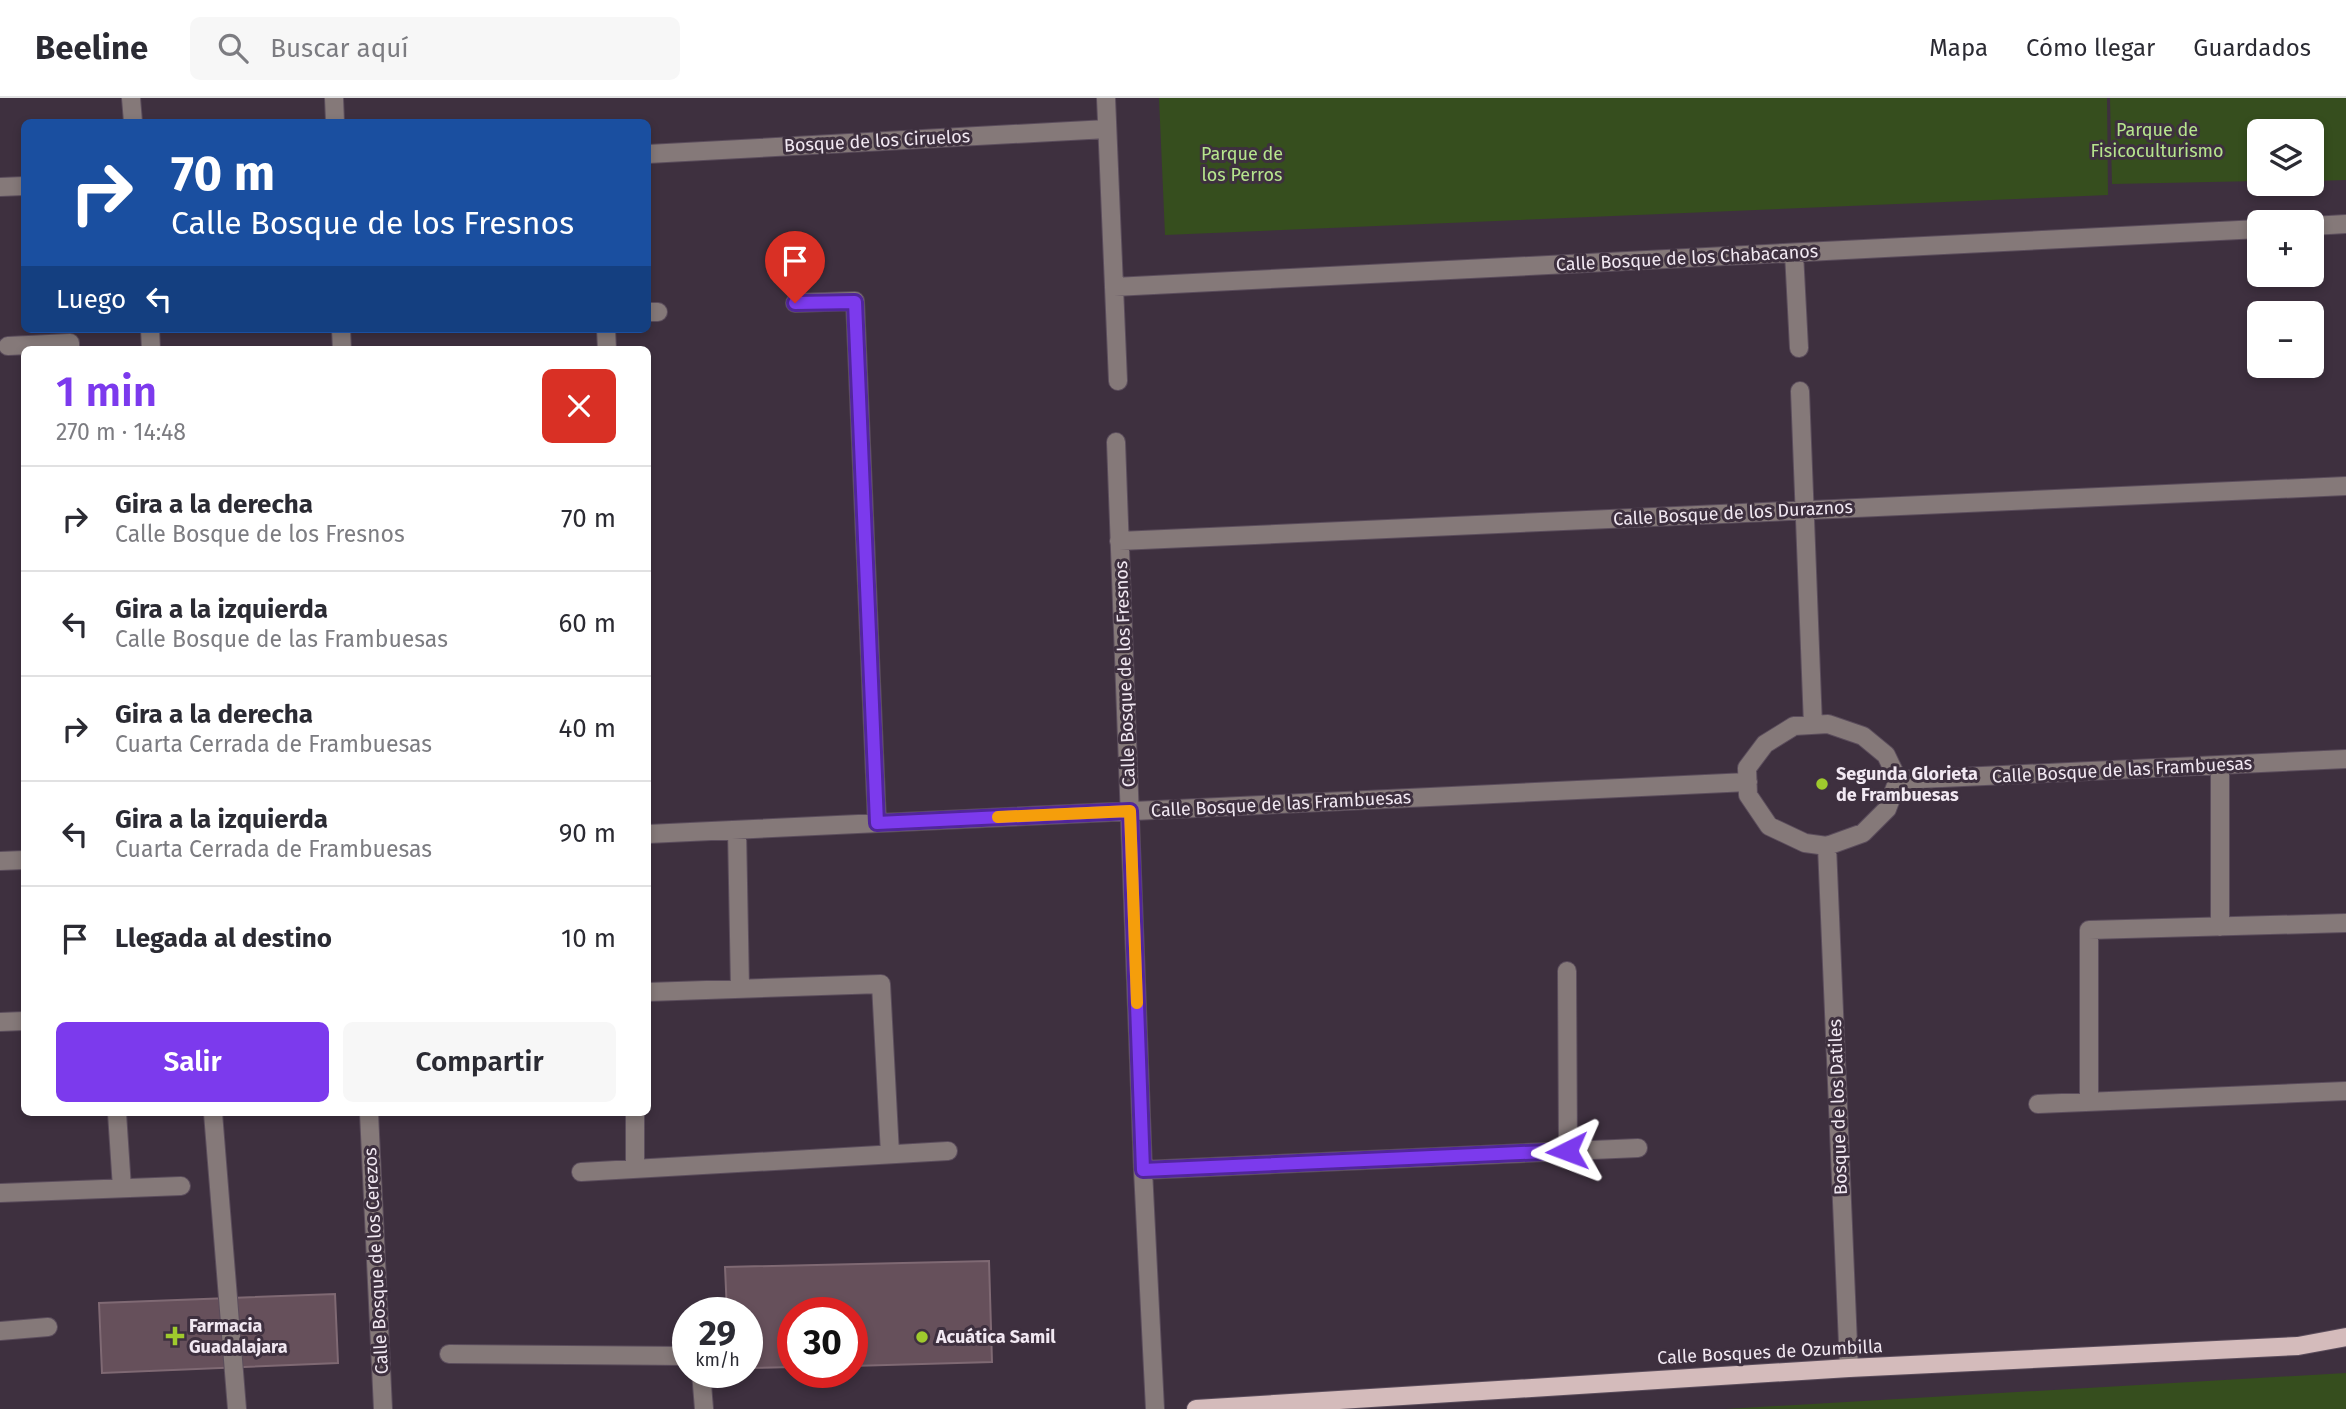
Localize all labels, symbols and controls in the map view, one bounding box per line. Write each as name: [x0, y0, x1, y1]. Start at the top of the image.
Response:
search box: [190, 17, 680, 80]
text: Beeline: [35, 28, 148, 68]
icon: search: [214, 29, 252, 67]
text: Buscar aquí: [270, 33, 409, 64]
text: Mapa: [1929, 34, 1988, 62]
text: Cómo llegar: [2026, 34, 2155, 62]
text: Guardados: [2193, 34, 2311, 62]
park label: Parque de Fisicoculturismo: [2090, 119, 2224, 162]
map controls: [2247, 119, 2324, 378]
button: layers: [2247, 119, 2324, 196]
street label: Bosque de los Ciruelos: [783, 125, 971, 157]
park label: Parque de los Perros: [1201, 143, 1283, 186]
text: 70 m: [171, 144, 275, 203]
icon: right: [56, 147, 147, 238]
text: Calle Bosque de los Fresnos: [171, 204, 574, 242]
button: +: [2247, 210, 2324, 287]
pin: [765, 231, 825, 303]
street label: Calle Bosque de los Chabacanos: [1555, 240, 1819, 276]
icon: arrive: [776, 242, 814, 280]
icon: left: [140, 280, 178, 318]
text: Luego: [56, 284, 126, 315]
button: −: [2247, 301, 2324, 378]
text: 1 min: [56, 367, 157, 417]
button: close: [542, 369, 616, 443]
text: 270 m · 14:48: [56, 418, 186, 446]
text: Gira a la derecha: [115, 489, 313, 520]
street label: Calle Bosque de los Duraznos: [1613, 496, 1853, 530]
icon: right: [56, 500, 94, 538]
text: 70 m: [561, 503, 616, 534]
text: Calle Bosque de los Fresnos: [115, 520, 405, 548]
street label: Calle Bosque de los Fresnos: [1110, 560, 1140, 788]
text: Gira a la izquierda: [115, 594, 328, 625]
icon: left: [56, 605, 94, 643]
text: 60 m: [558, 608, 616, 639]
text: Calle Bosque de las Frambuesas: [115, 625, 448, 653]
text: Gira a la derecha: [115, 699, 313, 730]
icon: right: [56, 710, 94, 748]
text: 40 m: [558, 713, 616, 744]
text: Cuarta Cerrada de Frambuesas: [115, 730, 432, 758]
street label: Calle Bosque de las Frambuesas: [1991, 752, 2253, 788]
place label: Segunda Glorieta de Frambuesas: [1836, 763, 1978, 806]
marker: Segunda Glorieta de Frambuesas: [1814, 776, 1830, 792]
street label: Calle Bosque de las Frambuesas: [1150, 786, 1412, 822]
text: Gira a la izquierda: [115, 804, 328, 835]
icon: left: [56, 815, 94, 853]
text: 90 m: [559, 818, 616, 849]
text: Cuarta Cerrada de Frambuesas: [115, 835, 432, 863]
icon: arrive: [56, 920, 94, 958]
text: Llegada al destino: [115, 923, 332, 954]
text: 10 m: [561, 923, 616, 954]
street label: Bosque de los Datiles: [1824, 1019, 1852, 1195]
button: Salir: [56, 1022, 329, 1102]
button: Compartir: [343, 1022, 616, 1102]
position arrow: [1530, 1114, 1604, 1188]
street label: Calle Bosque de los Cerezos: [359, 1147, 393, 1375]
speed limit sign: 30: [777, 1297, 868, 1388]
text: 29: [699, 1312, 736, 1354]
place label: Farmacia Guadalajara: [189, 1315, 288, 1358]
place label: Acuática Samil: [935, 1326, 1056, 1348]
marker: Farmacia Guadalajara: [167, 1328, 183, 1344]
marker: Acuática Samil: [914, 1329, 930, 1345]
street label: Calle Bosques de Ozumbilla: [1657, 1335, 1883, 1369]
text: km/h: [695, 1349, 740, 1371]

